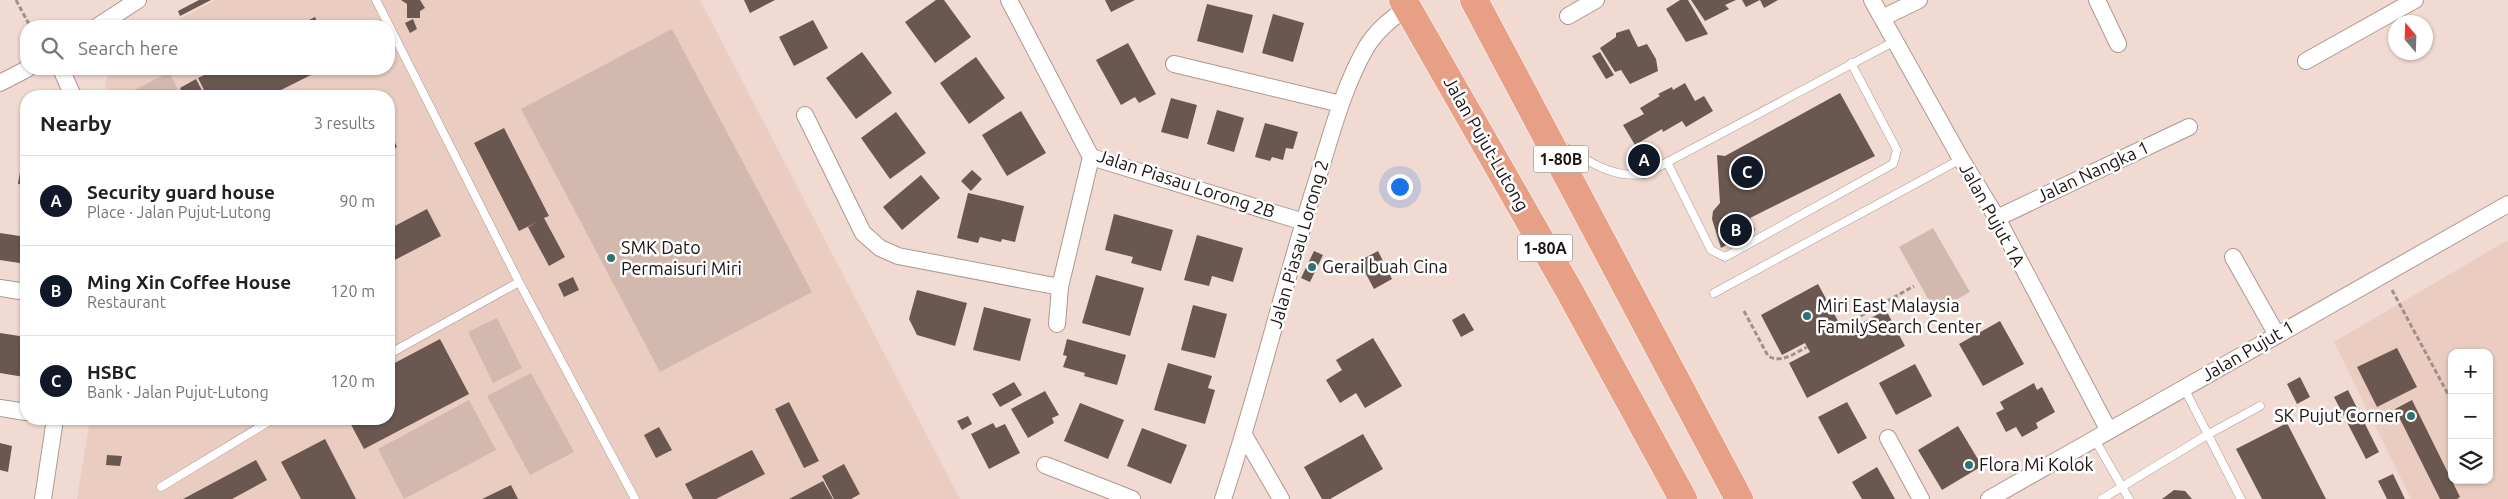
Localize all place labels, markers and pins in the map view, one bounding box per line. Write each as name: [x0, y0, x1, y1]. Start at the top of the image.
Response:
pin: A: [1628, 141, 1660, 179]
pin: C: [1731, 153, 1763, 191]
pin: B: [1720, 211, 1752, 249]
place label: SMK Dato Permaisuri Miri: [621, 237, 742, 278]
marker: SMK Dato Permaisuri Miri: [605, 252, 617, 264]
place label: Gerai buah Cina: [1322, 256, 1448, 276]
marker: Gerai buah Cina: [1306, 261, 1318, 273]
place label: Miri East Malaysia FamilySearch Center: [1817, 295, 1982, 336]
marker: Miri East Malaysia FamilySearch Center: [1801, 310, 1813, 322]
place label: SK Pujut Corner: [2274, 405, 2401, 425]
marker: SK Pujut Corner: [2405, 410, 2417, 422]
place label: Flora Mi Kolok: [1979, 454, 2094, 474]
marker: Flora Mi Kolok: [1963, 459, 1975, 471]

